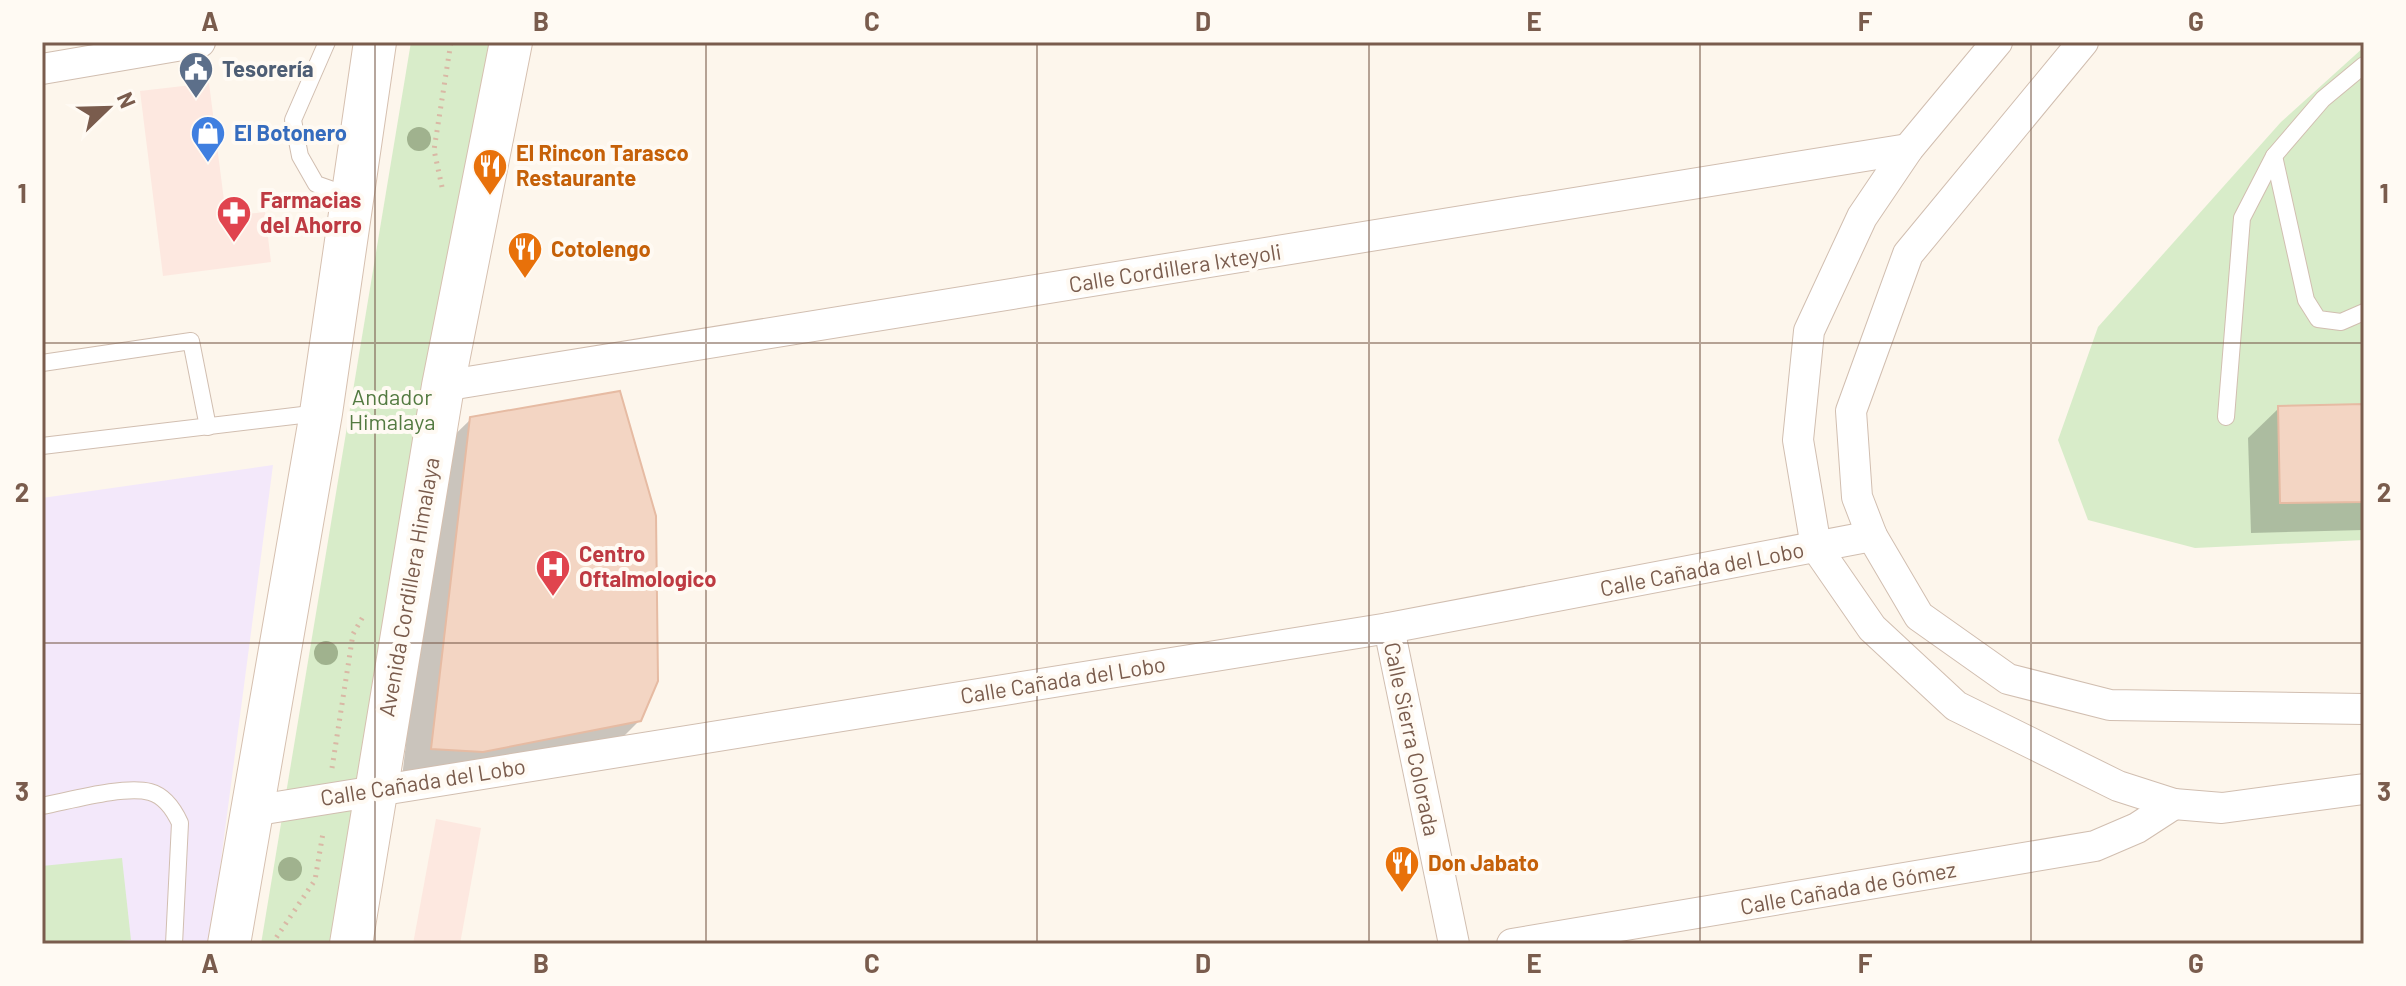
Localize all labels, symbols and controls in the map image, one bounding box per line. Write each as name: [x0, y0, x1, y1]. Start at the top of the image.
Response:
text: A: [201, 5, 219, 36]
text: B: [533, 5, 549, 36]
text: C: [864, 5, 880, 36]
text: D: [1195, 5, 1211, 36]
text: E: [1526, 5, 1542, 36]
text: F: [1858, 5, 1873, 36]
text: G: [2188, 5, 2204, 36]
public building icon: Tesorería: [177, 50, 215, 100]
place label: Tesorería: [222, 55, 314, 81]
north arrow: [68, 68, 148, 148]
text: N: [113, 88, 142, 112]
shop icon: El Botonero: [189, 114, 227, 164]
place label: El Botonero: [234, 119, 347, 145]
place label: El Rincon Tarasco Restaurante: [516, 139, 689, 190]
restaurant icon: El Rincon Tarasco Restaurante: [471, 147, 509, 197]
text: 1: [17, 177, 27, 208]
text: 1: [2379, 177, 2389, 208]
place label: Farmacias del Ahorro: [260, 186, 362, 237]
pharmacy icon: Farmacias del Ahorro: [215, 194, 253, 244]
restaurant icon: Cotolengo: [506, 230, 544, 280]
place label: Cotolengo: [551, 235, 651, 261]
street label: Calle Cordillera Ixteyoli: [1067, 237, 1283, 297]
park label: Andador Himalaya: [349, 383, 435, 434]
street label: Avenida Cordillera Himalaya: [372, 455, 444, 718]
text: 2: [15, 476, 29, 507]
text: 2: [2377, 476, 2391, 507]
street label: Calle Cañada del Lobo: [1598, 535, 1806, 601]
place label: Centro Oftalmologico: [579, 540, 716, 591]
hospital icon: Centro Oftalmologico: [534, 548, 572, 598]
street label: Calle Sierra Colorada: [1380, 640, 1446, 838]
street label: Calle Cañada del Lobo: [958, 650, 1167, 708]
street label: Calle Cañada del Lobo: [318, 752, 527, 810]
text: 3: [15, 775, 29, 806]
text: 3: [2377, 775, 2391, 806]
restaurant icon: Don Jabato: [1383, 844, 1421, 894]
place label: Don Jabato: [1428, 849, 1539, 875]
street label: Calle Cañada de Gómez: [1738, 855, 1958, 919]
text: A: [201, 947, 219, 978]
text: B: [533, 947, 549, 978]
text: C: [864, 947, 880, 978]
text: D: [1195, 947, 1211, 978]
text: E: [1526, 947, 1542, 978]
text: F: [1858, 947, 1873, 978]
text: G: [2188, 947, 2204, 978]

